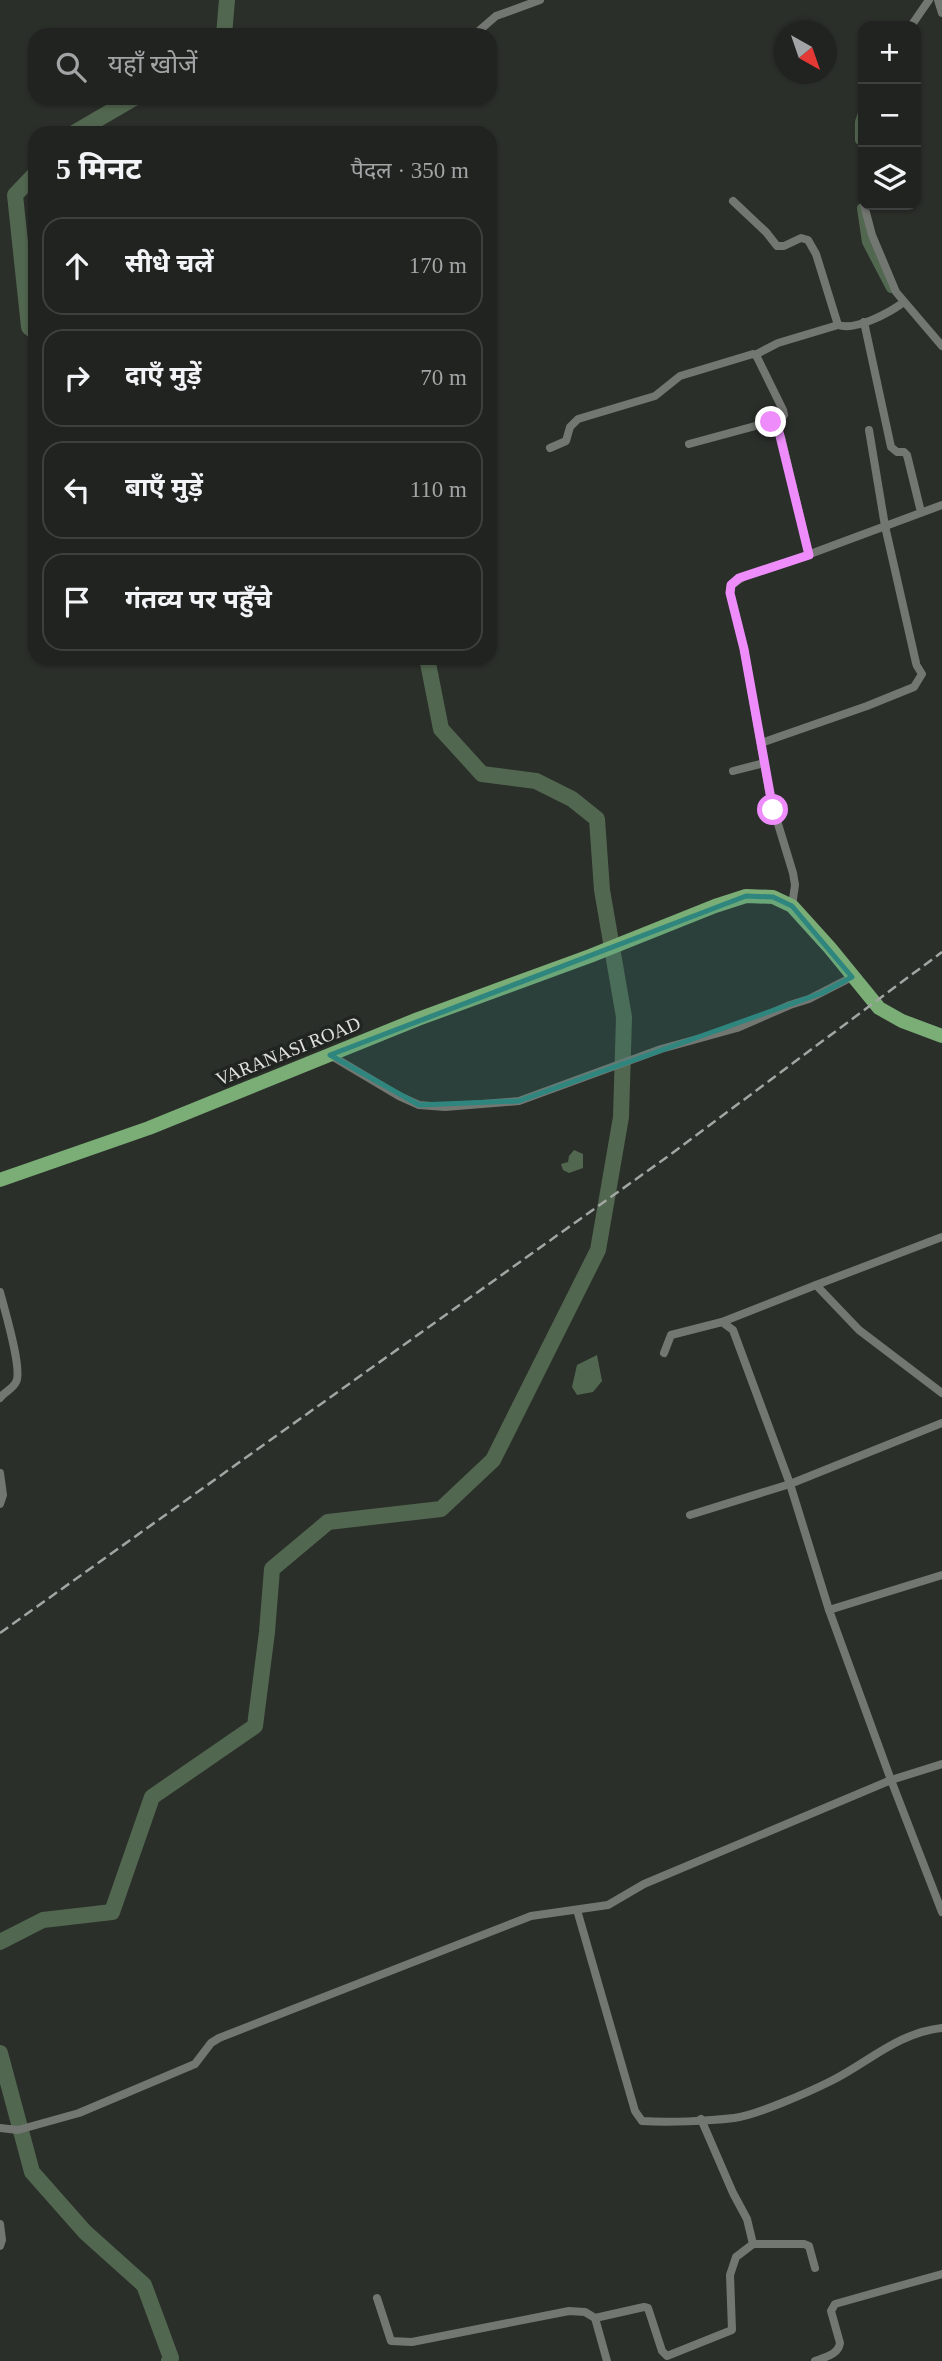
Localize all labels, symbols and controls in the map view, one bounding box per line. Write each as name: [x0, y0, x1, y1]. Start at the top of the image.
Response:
north arrow: [774, 21, 837, 84]
map controls: [858, 21, 921, 210]
button: +: [858, 21, 921, 84]
search box: [28, 28, 497, 105]
icon: search: [52, 48, 90, 86]
text: यहाँ खोजें: [108, 50, 197, 79]
button: −: [858, 84, 921, 147]
button: layers: [858, 147, 921, 210]
text: 5 मिनट: [56, 152, 141, 185]
text: पैदल · 350 m: [351, 158, 469, 183]
icon: ahead: [58, 247, 96, 285]
text: सीधे चलें: [125, 249, 213, 278]
text: 170 m: [409, 253, 467, 278]
icon: right: [58, 359, 96, 397]
text: दाएँ मुड़ें: [125, 361, 201, 390]
text: 70 m: [420, 365, 467, 390]
route end: [755, 406, 786, 437]
icon: left: [58, 471, 96, 509]
text: बाएँ मुड़ें: [125, 473, 203, 502]
text: 110 m: [410, 477, 467, 502]
icon: arrive: [58, 583, 96, 621]
text: गंतव्य पर पहुँचे: [125, 585, 272, 614]
route start: [757, 794, 788, 825]
street label: VARANASI ROAD: [213, 1012, 363, 1090]

